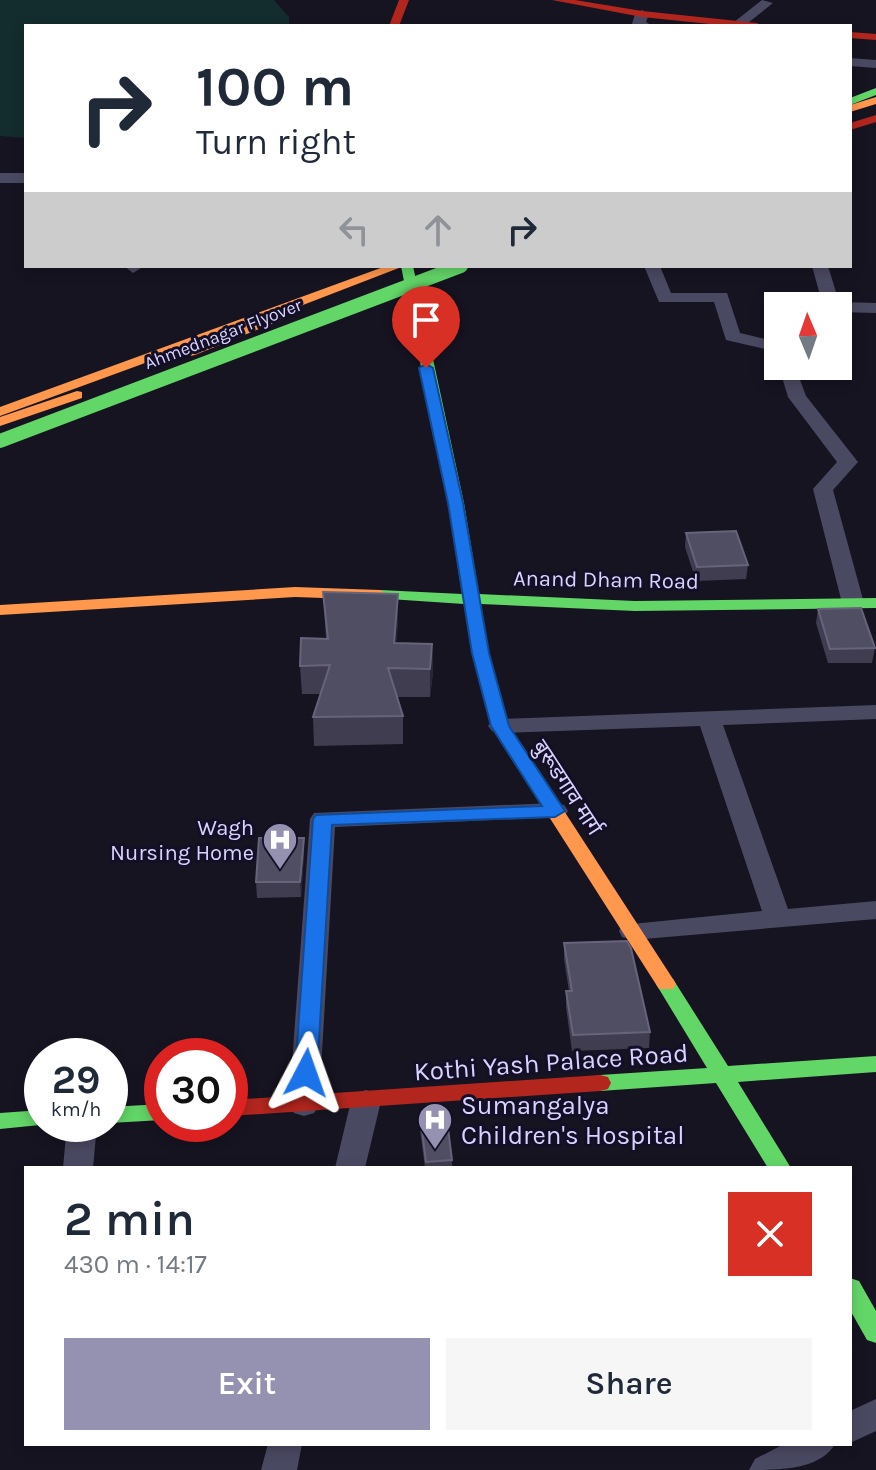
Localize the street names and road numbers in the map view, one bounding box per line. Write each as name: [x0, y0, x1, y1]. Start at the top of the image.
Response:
street label: Ahmednagar Flyover: [141, 294, 305, 374]
street label: Anand Dham Road: [513, 565, 699, 595]
street label: बुरूडगाव मार्ग: [526, 735, 608, 841]
street label: Kothi Yash Palace Road: [413, 1037, 689, 1088]

